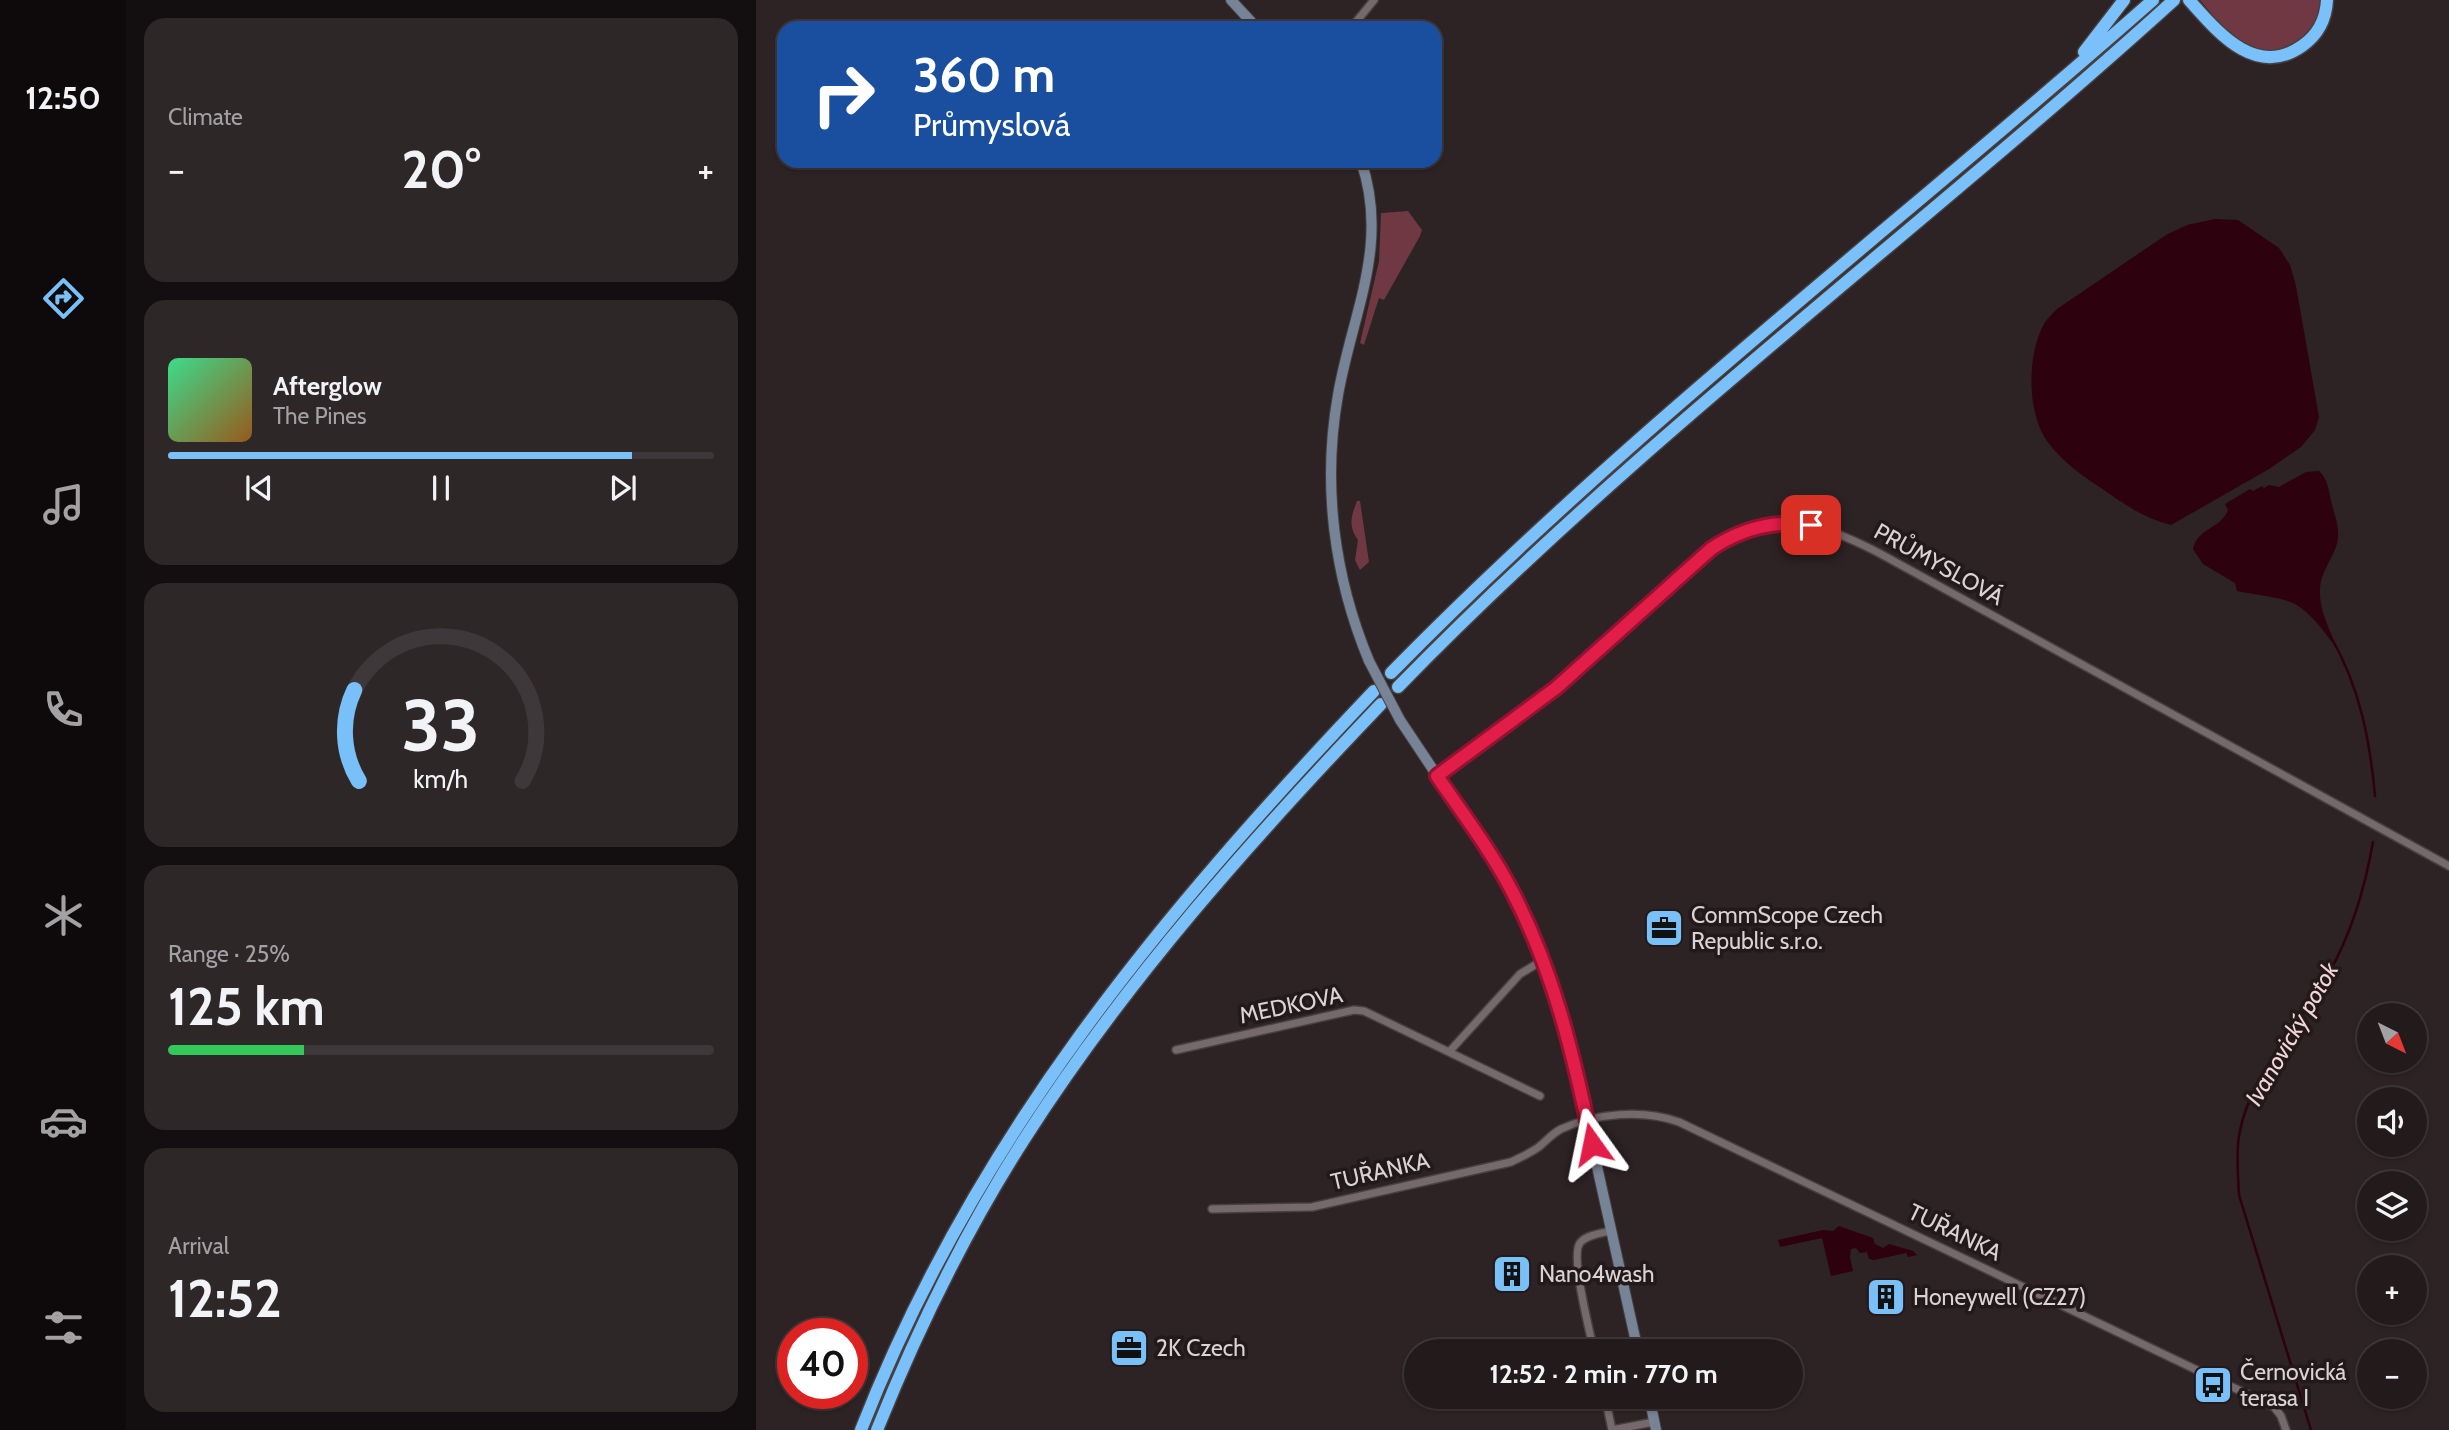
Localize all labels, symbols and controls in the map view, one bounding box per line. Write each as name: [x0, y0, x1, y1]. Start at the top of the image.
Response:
text: 360 m: [913, 45, 1055, 104]
icon: right: [798, 49, 889, 140]
text: 12:50: [25, 78, 101, 117]
text: Climate: [168, 103, 243, 131]
text: Průmyslová: [913, 105, 1070, 144]
text: 20°: [401, 138, 481, 201]
text: −: [168, 146, 185, 193]
text: +: [697, 146, 714, 193]
icon: directions: [39, 274, 88, 323]
text: Afterglow: [273, 370, 382, 402]
text: The Pines: [273, 402, 367, 430]
icon: previous: [240, 469, 278, 507]
icon: pause: [422, 469, 460, 507]
icon: next: [604, 469, 642, 507]
icon: music: [39, 480, 88, 529]
pin: [1781, 495, 1841, 555]
icon: arrive: [1792, 506, 1830, 544]
street label: PRŮMYSLOVÁ: [1869, 516, 2009, 611]
text: 33: [402, 681, 480, 769]
icon: phone: [39, 685, 88, 734]
text: km/h: [414, 764, 468, 794]
icon: climate: [39, 891, 88, 940]
place label: CommScope Czech Republic s.r.o.: [1691, 901, 1883, 955]
office icon: CommScope Czech Republic s.r.o.: [1643, 907, 1685, 949]
text: Range · 25%: [168, 940, 290, 968]
water label: Ivanovický potok: [2239, 956, 2345, 1110]
text: 125 km: [168, 975, 325, 1038]
street label: MEDKOVA: [1237, 980, 1345, 1030]
north arrow: [2357, 1003, 2427, 1073]
map controls: [2357, 1003, 2427, 1409]
button: sound: [2357, 1087, 2427, 1157]
icon: car: [39, 1097, 88, 1146]
position arrow: [1555, 1107, 1629, 1181]
street label: TUŘANKA: [1328, 1145, 1432, 1196]
button: layers: [2357, 1171, 2427, 1241]
street label: TUŘANKA: [1904, 1197, 2007, 1267]
text: Arrival: [168, 1232, 229, 1260]
building icon: Nano4wash: [1491, 1253, 1533, 1295]
button: +: [2357, 1255, 2427, 1325]
place label: Nano4wash: [1539, 1260, 1654, 1288]
text: 12:52: [168, 1267, 282, 1330]
building icon: Honeywell (CZ27): [1865, 1276, 1907, 1318]
place label: Honeywell (CZ27): [1913, 1283, 2086, 1311]
icon: filters: [39, 1303, 88, 1352]
speed limit sign: 40: [777, 1318, 868, 1409]
office icon: 2K Czech: [1108, 1327, 1150, 1369]
place label: 2K Czech: [1156, 1334, 1246, 1362]
button: −: [2357, 1339, 2427, 1409]
place label: Černovická terasa I: [2240, 1357, 2346, 1412]
text: 12:52 · 2 min · 770 m: [1489, 1358, 1718, 1390]
bus stop icon: Černovická terasa I: [2192, 1364, 2234, 1406]

